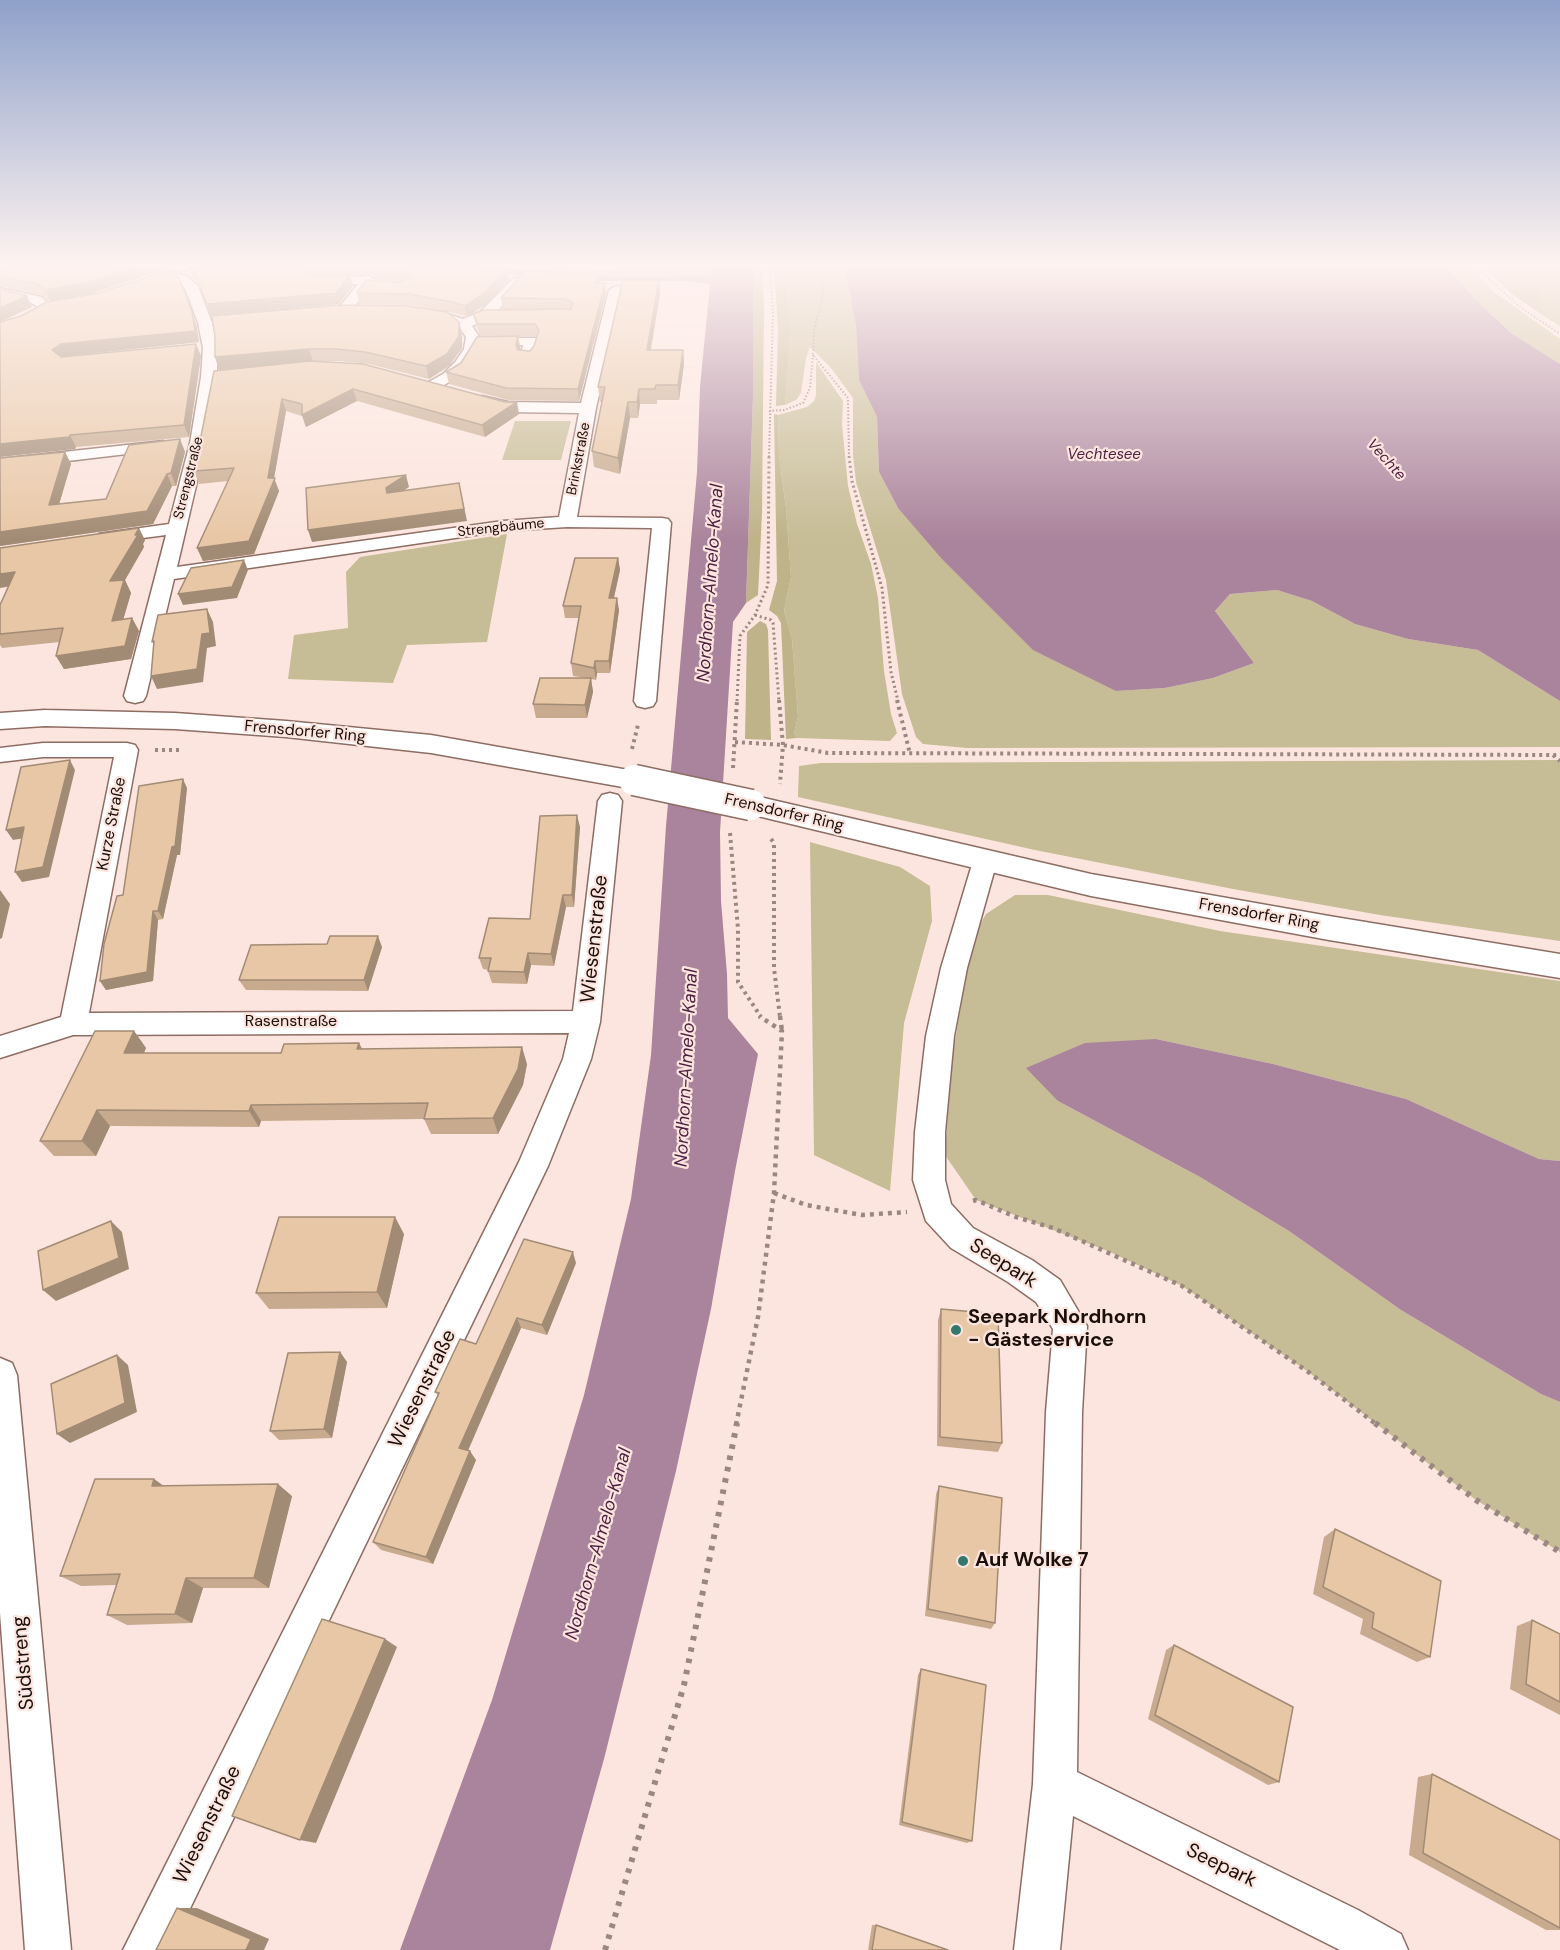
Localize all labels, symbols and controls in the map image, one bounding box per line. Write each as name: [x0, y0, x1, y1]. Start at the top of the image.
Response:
street label: Brinkstraße: [564, 421, 594, 497]
street label: Strengstraße: [171, 435, 207, 521]
water label: Vechte: [1363, 436, 1409, 484]
water label: Vechtesee: [1067, 446, 1141, 464]
water label: Nordhorn-Almelo-Kanal: [693, 483, 729, 683]
street label: Strengbäume: [457, 515, 545, 541]
street label: Frensdorfer Ring: [244, 717, 366, 747]
street label: Kurze Straße: [94, 776, 130, 872]
street label: Frensdorfer Ring: [723, 790, 845, 836]
street label: Wiesenstraße: [576, 874, 614, 1004]
street label: Frensdorfer Ring: [1197, 895, 1321, 935]
water label: Nordhorn-Almelo-Kanal: [671, 968, 703, 1168]
street label: Rasenstraße: [245, 1012, 337, 1032]
street label: Seepark: [965, 1234, 1041, 1294]
place label: Seepark Nordhorn - Gästeservice: [968, 1306, 1146, 1353]
marker: Seepark Nordhorn - Gästeservice: [949, 1323, 963, 1337]
street label: Wiesenstraße: [384, 1326, 462, 1452]
water label: Nordhorn-Almelo-Kanal: [561, 1446, 637, 1642]
place label: Auf Wolke 7: [975, 1549, 1088, 1573]
marker: Auf Wolke 7: [956, 1554, 970, 1568]
street label: Südstreng: [8, 1615, 40, 1711]
street label: Wiesenstraße: [169, 1762, 247, 1888]
street label: Seepark: [1182, 1839, 1260, 1893]

